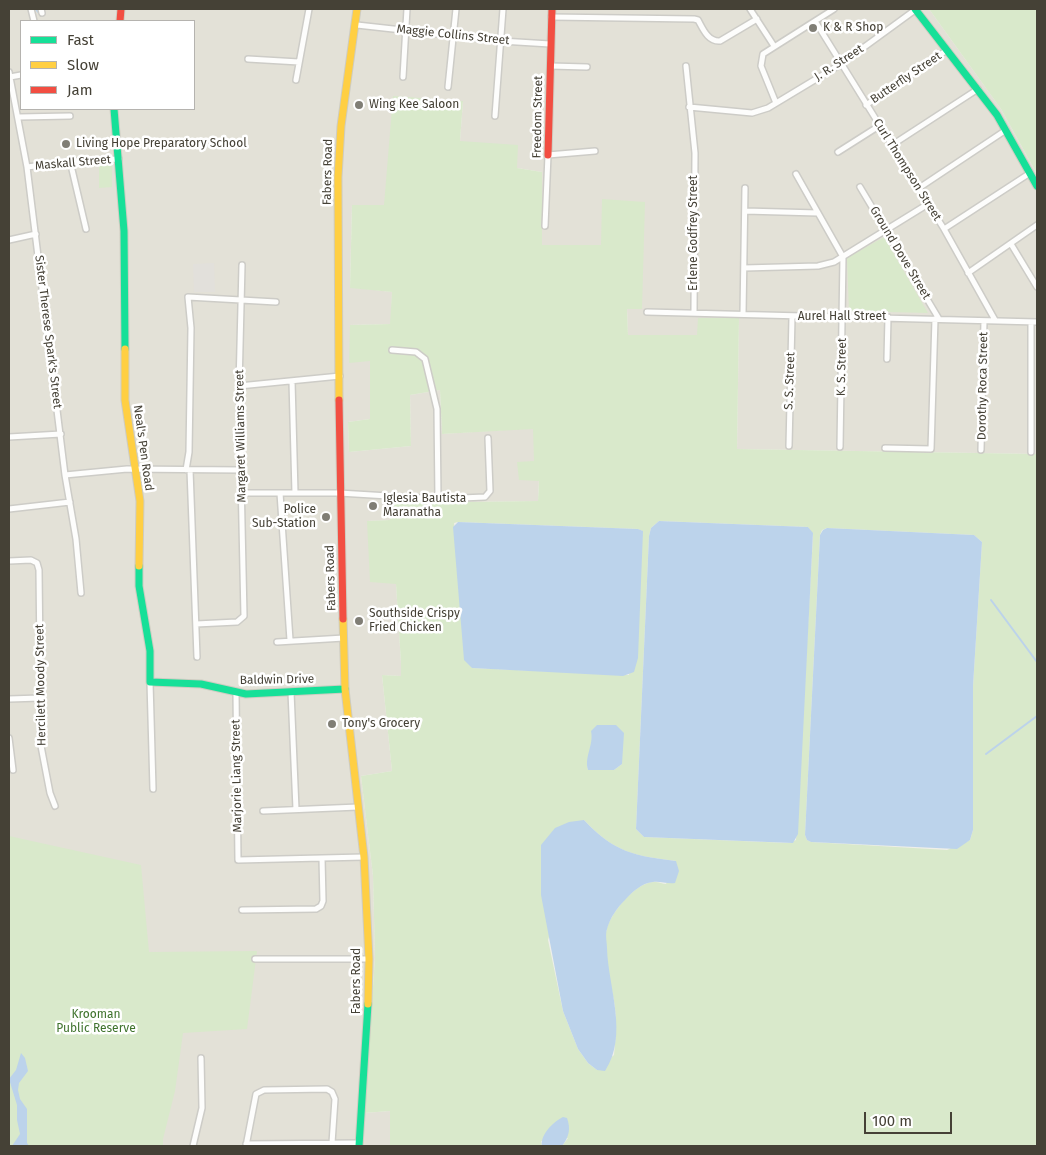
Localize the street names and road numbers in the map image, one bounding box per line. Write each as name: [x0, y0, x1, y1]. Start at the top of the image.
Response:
street label: Maggie Collins Street: [396, 22, 510, 48]
street label: J. R. Street: [812, 42, 866, 84]
street label: Butterfly Street: [868, 49, 944, 107]
street label: Freedom Street: [530, 75, 546, 159]
street label: Curl Thompson Street: [870, 116, 944, 224]
street label: Fabers Road: [320, 139, 336, 205]
street label: Maskall Street: [34, 152, 112, 174]
street label: Erlene Godfrey Street: [687, 175, 701, 291]
street label: Ground Dove Street: [867, 204, 933, 302]
street label: Sister Therese Spark's Street: [31, 254, 65, 410]
street label: Aurel Hall Street: [798, 310, 886, 324]
street label: Dorothy Roca Street: [975, 332, 991, 440]
street label: K. S. Street: [834, 338, 850, 396]
street label: S. S. Street: [782, 352, 798, 410]
street label: Margaret Williams Street: [233, 369, 249, 503]
street label: Neal's Pen Road: [130, 404, 156, 492]
street label: Fabers Road: [323, 545, 339, 611]
street label: Hercilett Moody Street: [33, 624, 49, 746]
street label: Baldwin Drive: [240, 672, 314, 688]
street label: Marjorie Liang Street: [229, 719, 245, 833]
street label: Fabers Road: [350, 948, 364, 1014]

